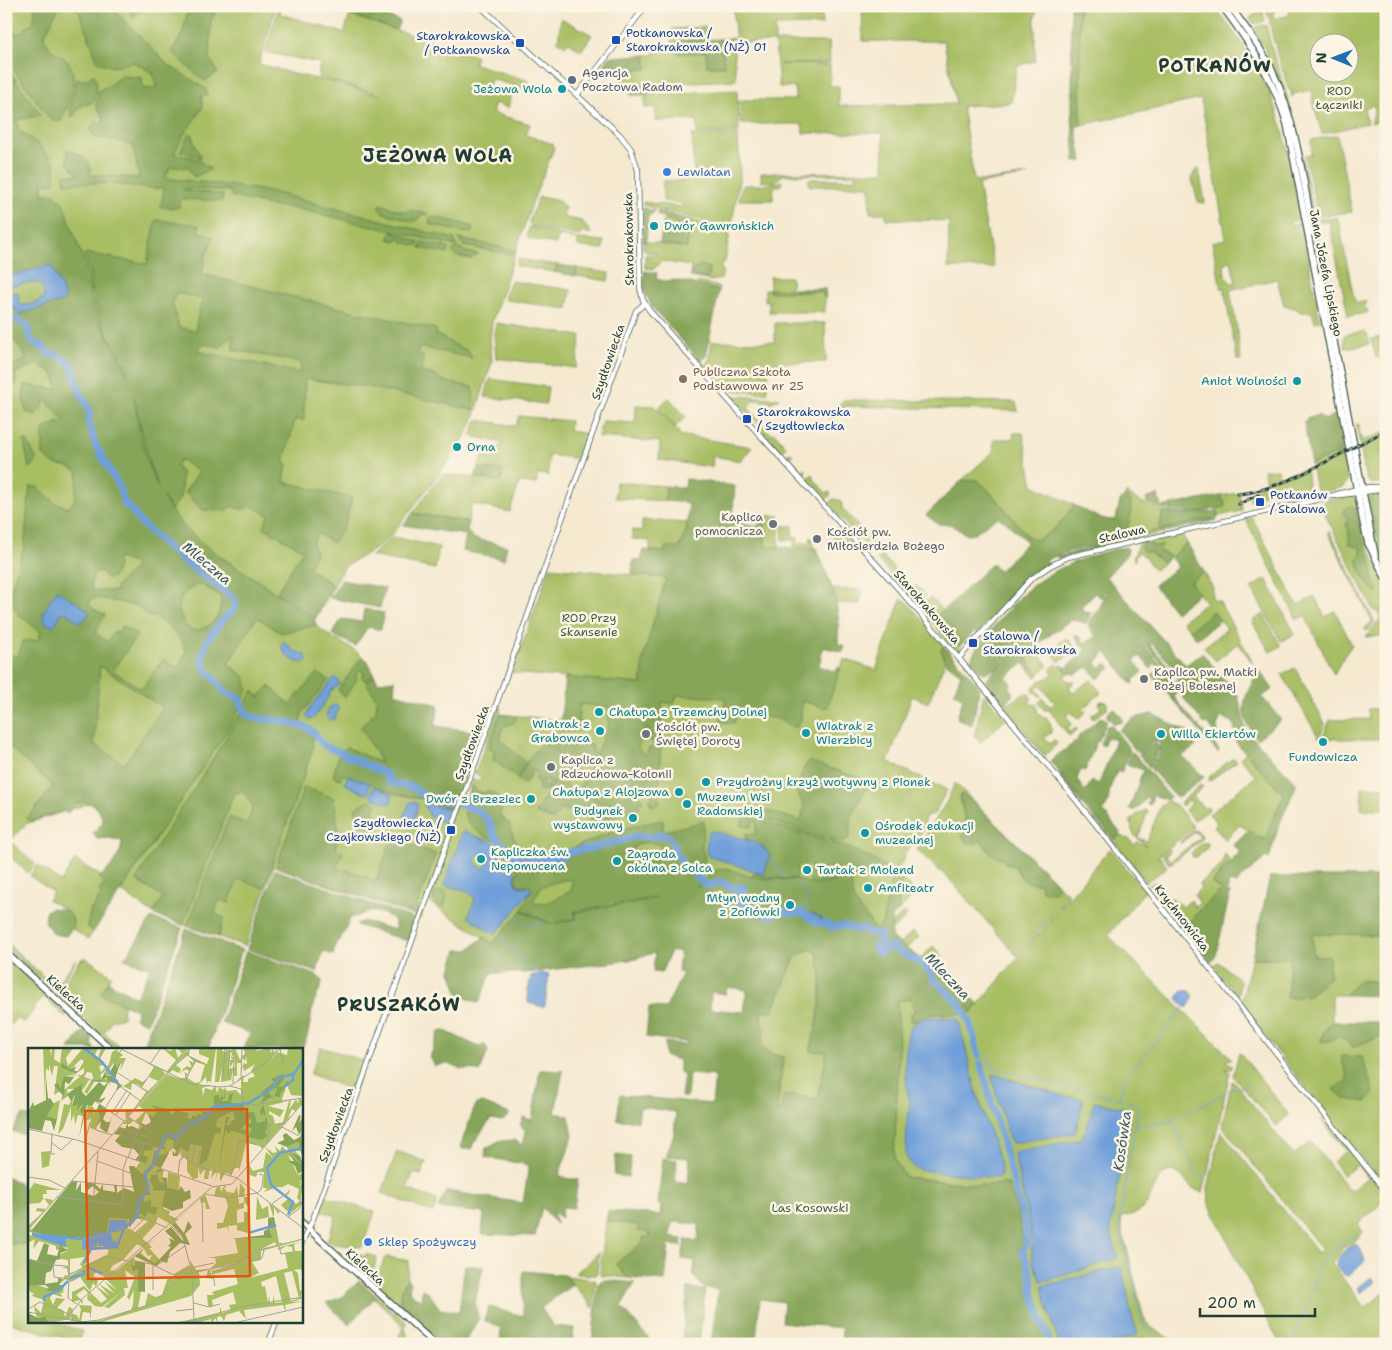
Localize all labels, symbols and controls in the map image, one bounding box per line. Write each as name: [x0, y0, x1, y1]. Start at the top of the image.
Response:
place label: Potkanowska / Starokrakowska (NŻ) 01: [626, 25, 766, 55]
place label: Starokrakowska / Potkanowska: [417, 28, 511, 58]
north arrow: [1310, 32, 1360, 82]
marker: Potkanowska / Starokrakowska (NŻ) 01: [610, 34, 622, 46]
marker: Starokrakowska / Potkanowska: [514, 37, 526, 49]
district label: POTKANÓW: [1158, 52, 1272, 78]
text: N: [1312, 52, 1330, 63]
place label: Agencja Pocztowa Radom: [582, 65, 683, 95]
marker: Agencja Pocztowa Radom: [566, 74, 578, 86]
place label: Jeżowa Wola: [473, 81, 553, 97]
marker: Jeżowa Wola: [556, 83, 568, 95]
park label: ROD Łączniki: [1314, 83, 1363, 113]
district label: JEŻOWA WOLA: [363, 144, 513, 168]
place label: Lewiatan: [677, 164, 731, 180]
marker: Lewiatan: [661, 166, 673, 178]
street label: Starokrakowska: [620, 192, 638, 286]
street label: Jana Józefa Lipskiego: [1306, 208, 1346, 338]
place label: Dwór Gawrońskich: [664, 218, 774, 234]
marker: Dwór Gawrońskich: [648, 220, 660, 232]
street label: Szydłowiecka: [588, 321, 629, 402]
place label: Publiczna Szkoła Podstawowa nr 25: [693, 364, 804, 394]
marker: Publiczna Szkoła Podstawowa nr 25: [677, 373, 689, 385]
place label: Anioł Wolności: [1201, 373, 1287, 389]
marker: Anioł Wolności: [1291, 375, 1303, 387]
place label: Starokrakowska / Szydłowiecka: [757, 404, 851, 434]
marker: Starokrakowska / Szydłowiecka: [741, 413, 753, 425]
place label: Orna: [467, 439, 496, 455]
marker: Orna: [451, 441, 463, 453]
place label: Potkanów / Stalowa: [1270, 487, 1328, 517]
marker: Potkanów / Stalowa: [1254, 496, 1266, 508]
place label: Kaplica pomocnicza: [695, 509, 764, 539]
marker: Kaplica pomocnicza: [767, 518, 779, 530]
street label: Stalowa: [1097, 521, 1147, 547]
place label: Kościół pw. Miłosierdzia Bożego: [827, 524, 945, 554]
marker: Kościół pw. Miłosierdzia Bożego: [811, 533, 823, 545]
water label: Mleczna: [179, 537, 235, 589]
street label: Starokrakowska: [890, 566, 964, 648]
park label: ROD Przy Skansenie: [560, 610, 618, 640]
place label: Stalowa / Starokrakowska: [983, 628, 1077, 658]
marker: Stalowa / Starokrakowska: [967, 637, 979, 649]
place label: Kaplica pw. Matki Bożej Bolesnej: [1154, 664, 1257, 694]
marker: Kaplica pw. Matki Bożej Bolesnej: [1138, 673, 1150, 685]
street label: Szydłowiecka: [451, 703, 493, 783]
place label: Chałupa z Trzemchy Dolnej: [609, 704, 767, 720]
marker: Chałupa z Trzemchy Dolnej: [593, 706, 605, 718]
place label: Wiatrak z Grabowca: [531, 716, 591, 746]
place label: Wiatrak z Wierzbicy: [816, 718, 874, 748]
place label: Kościół pw. Świętej Doroty: [656, 719, 740, 749]
marker: Wiatrak z Grabowca: [594, 725, 606, 737]
place label: Willa Ekiertów: [1171, 726, 1256, 742]
marker: Wiatrak z Wierzbicy: [800, 727, 812, 739]
marker: Kościół pw. Świętej Doroty: [640, 728, 652, 740]
marker: Willa Ekiertów: [1155, 728, 1167, 740]
marker: Fundowicza: [1317, 736, 1329, 748]
place label: Fundowicza: [1289, 749, 1358, 765]
place label: Kaplica z Rdzuchowa-Kolonii: [561, 752, 672, 782]
marker: Kaplica z Rdzuchowa-Kolonii: [545, 761, 557, 773]
place label: Przydrożny krzyż wotywny z Pionek: [716, 774, 931, 790]
marker: Przydrożny krzyż wotywny z Pionek: [700, 776, 712, 788]
place label: Chałupa z Alojzowa: [552, 784, 670, 800]
marker: Chałupa z Alojzowa: [673, 786, 685, 798]
place label: Muzeum Wsi Radomskiej: [697, 789, 770, 819]
place label: Dwór z Brzeziec: [426, 791, 521, 807]
marker: Dwór z Brzeziec: [525, 793, 537, 805]
marker: Muzeum Wsi Radomskiej: [681, 798, 693, 810]
place label: Budynek wystawowy: [553, 803, 623, 833]
marker: Budynek wystawowy: [627, 812, 639, 824]
place label: Szydłowiecka / Czajkowskiego (NŻ): [326, 815, 443, 845]
place label: Ośrodek edukacji muzealnej: [875, 818, 974, 848]
marker: Szydłowiecka / Czajkowskiego (NŻ): [445, 824, 457, 836]
marker: Ośrodek edukacji muzealnej: [859, 827, 871, 839]
place label: Kapliczka św. Nepomucena: [491, 844, 569, 874]
place label: Zagroda okólna z Solca: [627, 846, 713, 876]
marker: Kapliczka św. Nepomucena: [475, 853, 487, 865]
marker: Zagroda okólna z Solca: [611, 855, 623, 867]
place label: Tartak z Molend: [817, 862, 914, 878]
marker: Tartak z Molend: [801, 864, 813, 876]
place label: Amfiteatr: [878, 880, 935, 896]
street label: Krychnowicka: [1151, 881, 1213, 955]
marker: Amfiteatr: [862, 882, 874, 894]
place label: Młyn wodny z Zofiówki: [707, 890, 780, 920]
marker: Młyn wodny z Zofiówki: [784, 899, 796, 911]
water label: Mleczna: [922, 949, 974, 1003]
street label: Kielecka: [43, 971, 89, 1015]
district label: PRUSZAKÓW: [337, 993, 461, 1017]
inset map: [28, 1048, 302, 1322]
street label: Szydłowiecka: [315, 1085, 357, 1165]
water label: Kosówka: [1109, 1110, 1135, 1172]
park label: Las Kosowski: [771, 1200, 849, 1216]
place label: Sklep Spożywczy: [378, 1234, 476, 1250]
marker: Sklep Spożywczy: [362, 1236, 374, 1248]
street label: Kielecka: [342, 1245, 388, 1289]
scale bar: [1200, 1285, 1314, 1317]
text: 200 m: [1207, 1293, 1256, 1313]

